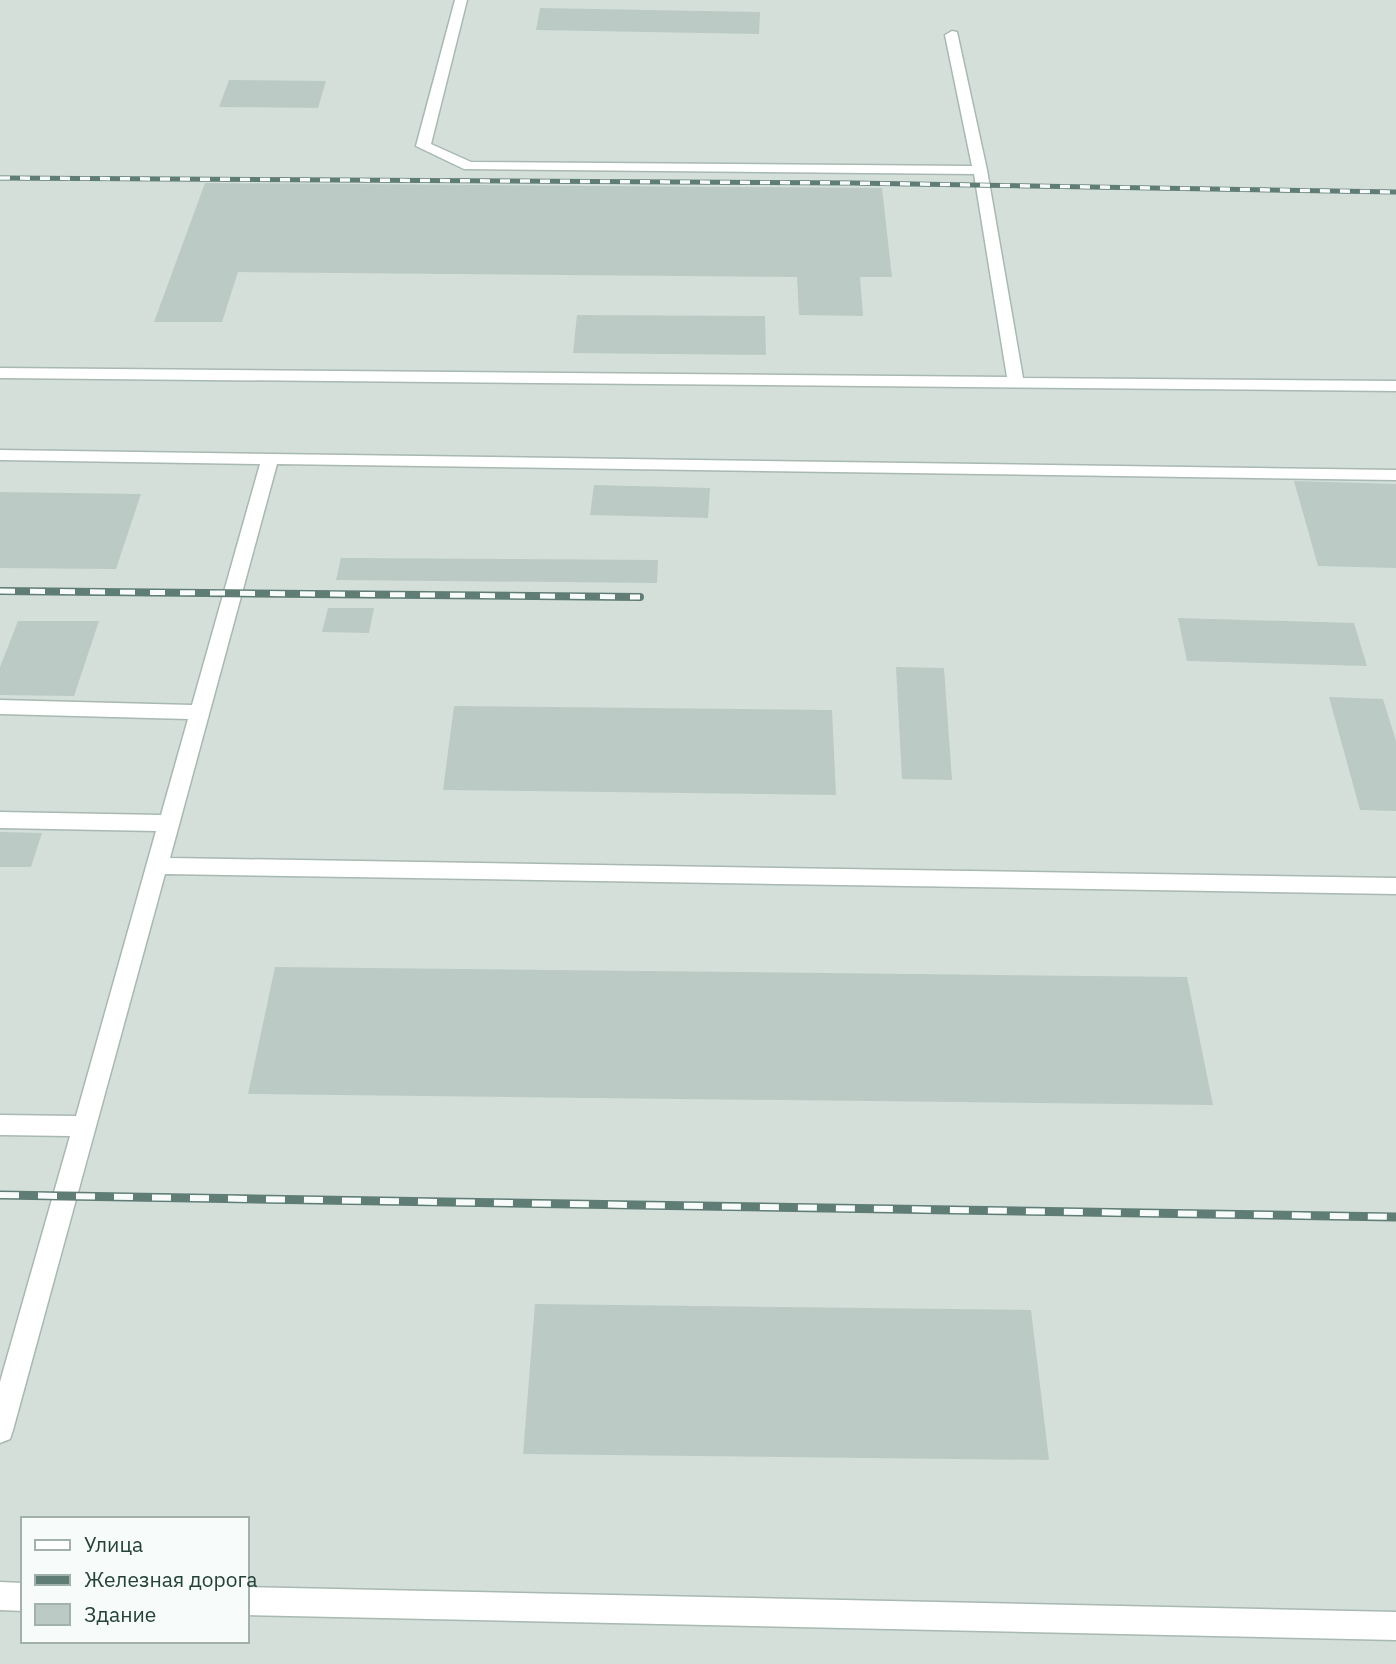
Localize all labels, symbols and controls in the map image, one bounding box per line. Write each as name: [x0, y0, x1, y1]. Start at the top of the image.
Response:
legend: [21, 1517, 248, 1643]
text: Улица: [84, 1530, 143, 1558]
text: Железная дорога: [84, 1565, 257, 1593]
text: Здание: [84, 1600, 156, 1628]

